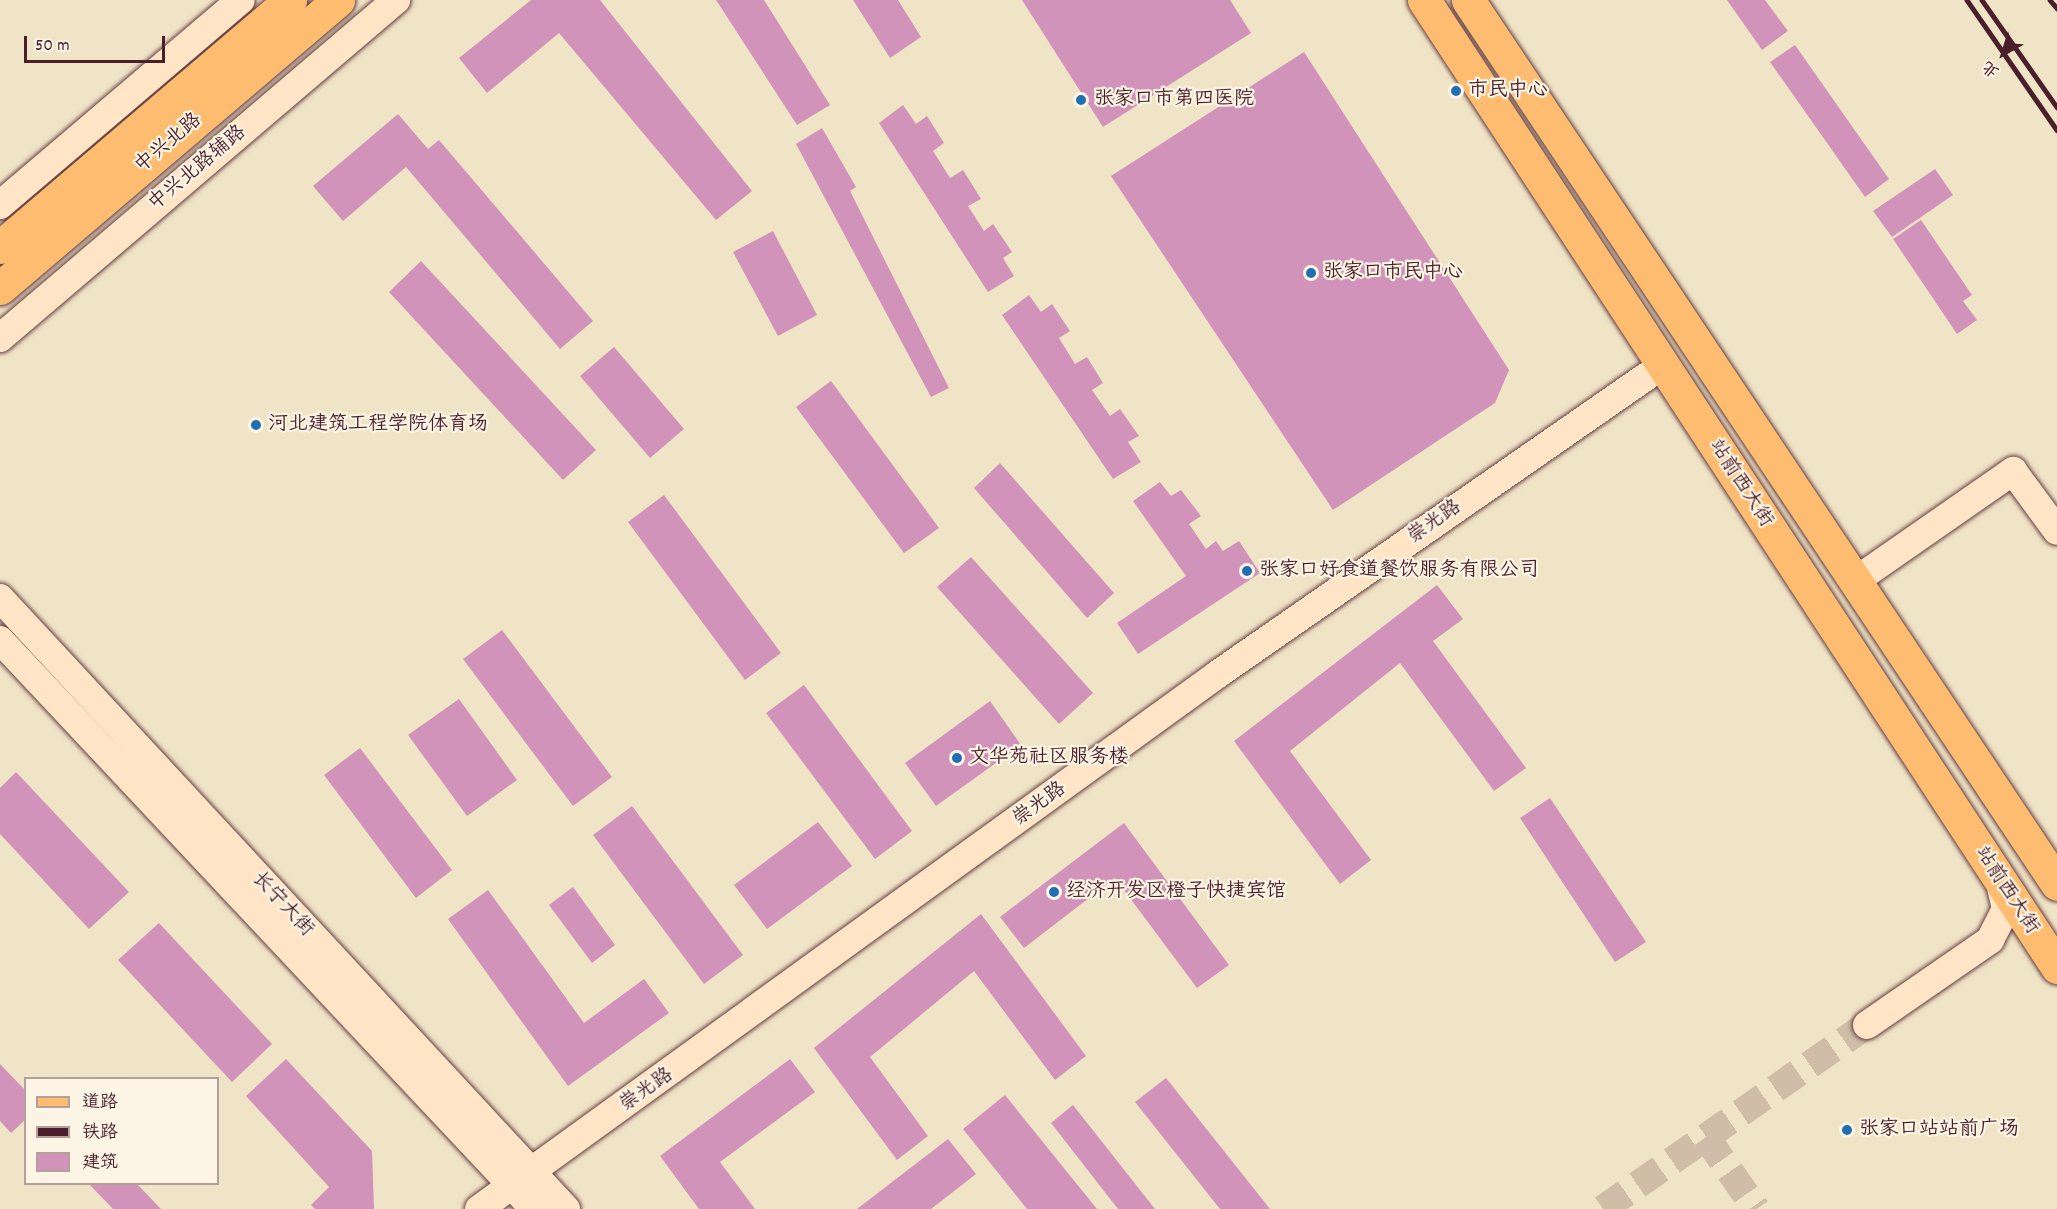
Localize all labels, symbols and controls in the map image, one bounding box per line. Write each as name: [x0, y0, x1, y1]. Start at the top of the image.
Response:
scale bar: [27, 24, 168, 62]
north arrow: [1973, 24, 2033, 84]
text: 50 m: [35, 34, 70, 59]
text: 北: [1978, 54, 2005, 82]
place label: 市民中心: [1468, 79, 1548, 103]
marker: 市民中心: [1449, 84, 1463, 98]
place label: 张家口市第四医院: [1094, 88, 1254, 112]
marker: 张家口市第四医院: [1072, 91, 1090, 109]
street label: 中兴北路: [131, 109, 207, 179]
street label: 中兴北路辅路: [144, 121, 252, 217]
place label: 张家口市民中心: [1323, 261, 1463, 285]
marker: 张家口市民中心: [1304, 266, 1318, 280]
place label: 河北建筑工程学院体育场: [268, 413, 488, 437]
marker: 河北建筑工程学院体育场: [249, 418, 263, 432]
street label: 站前西大街: [1703, 436, 1777, 532]
street label: 崇光路: [1404, 496, 1466, 550]
place label: 张家口好食道餐饮服务有限公司: [1259, 559, 1539, 583]
marker: 张家口好食道餐饮服务有限公司: [1240, 564, 1254, 578]
place label: 文华苑社区服务楼: [969, 746, 1129, 770]
marker: 文华苑社区服务楼: [950, 751, 964, 765]
street label: 崇光路: [1009, 778, 1071, 832]
street label: 站前西大街: [1969, 843, 2043, 939]
street label: 长宁大街: [246, 868, 318, 942]
place label: 经济开发区橙子快捷宾馆: [1066, 880, 1286, 904]
marker: 经济开发区橙子快捷宾馆: [1047, 885, 1061, 899]
street label: 崇光路: [616, 1064, 678, 1118]
legend: [24, 1077, 219, 1185]
text: 道路: [82, 1091, 118, 1116]
place label: 张家口站站前广场: [1859, 1118, 2019, 1142]
text: 铁路: [82, 1121, 118, 1146]
marker: 张家口站站前广场: [1840, 1123, 1854, 1137]
text: 建筑: [82, 1151, 118, 1176]

